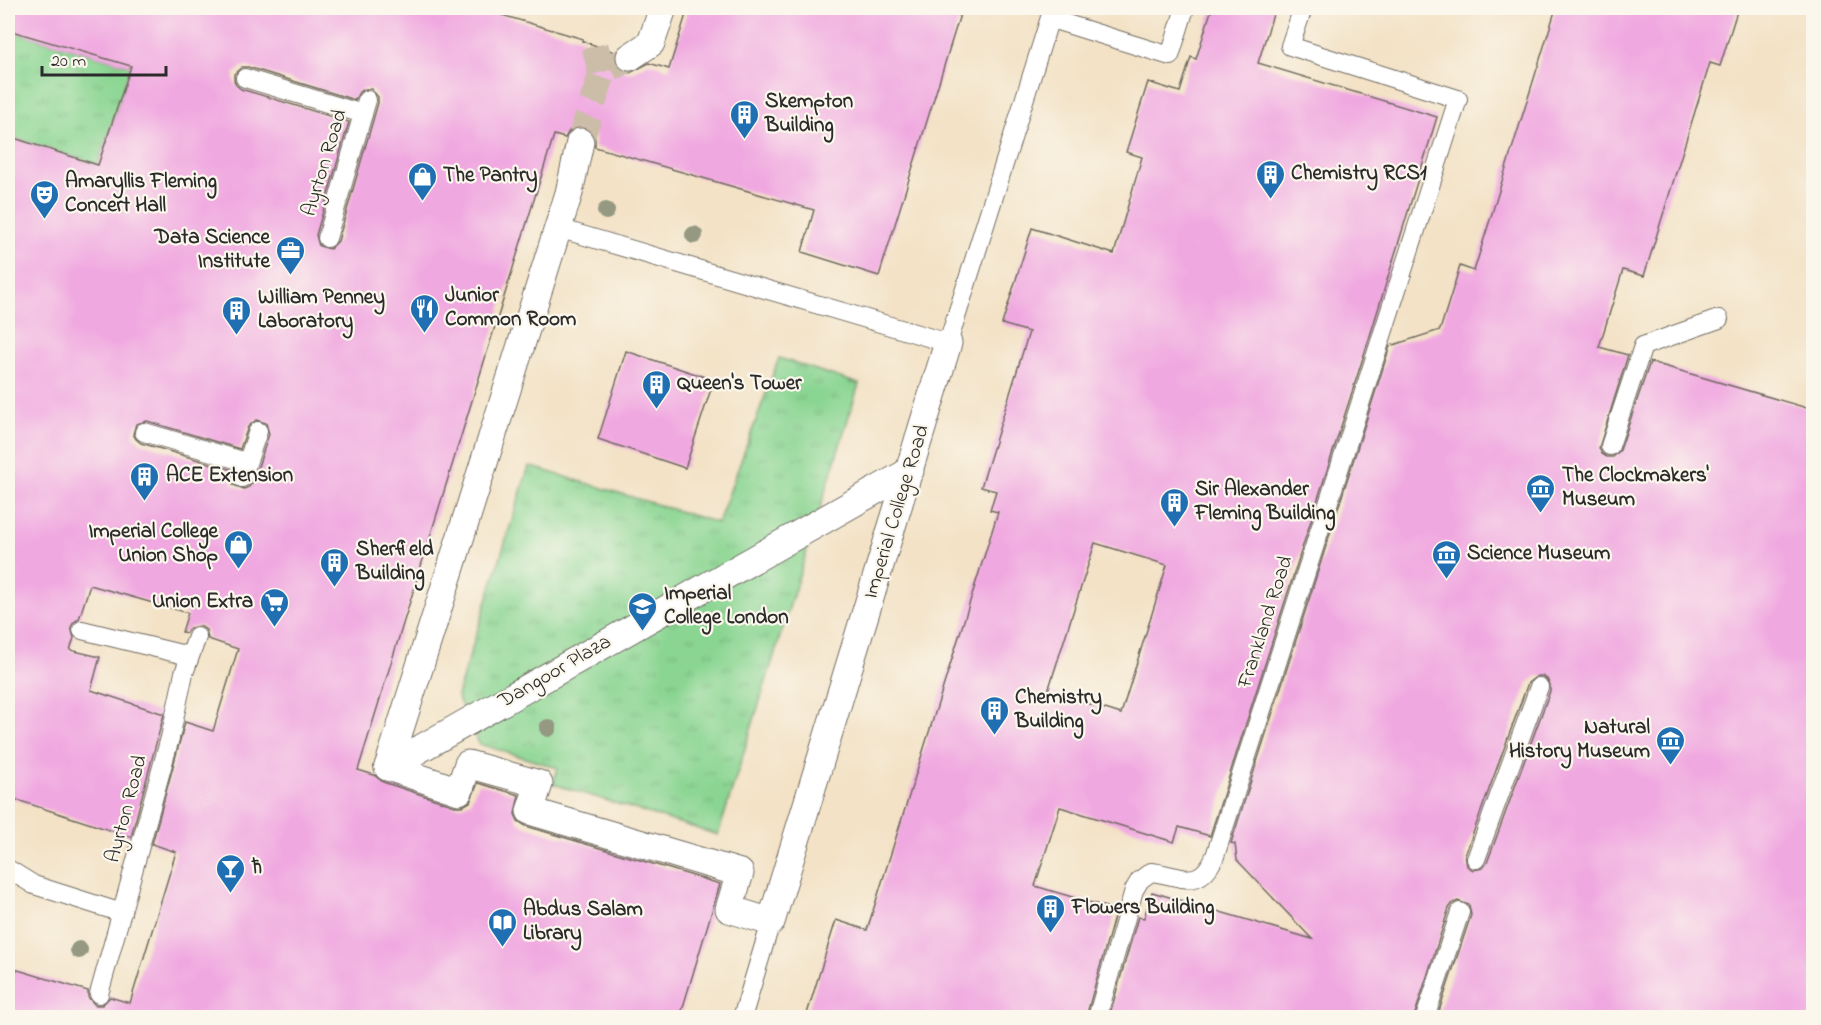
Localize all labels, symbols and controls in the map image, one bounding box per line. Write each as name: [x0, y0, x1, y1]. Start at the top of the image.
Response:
scale bar: [42, 39, 166, 77]
text: 20 m: [51, 49, 86, 75]
place label: Skempton Building: [764, 87, 853, 143]
building icon: Skempton Building: [728, 98, 760, 140]
street label: Ayrton Road: [295, 106, 357, 221]
building icon: Chemistry RCS1: [1254, 158, 1286, 200]
place label: Chemistry RCS1: [1291, 159, 1427, 191]
shop icon: The Pantry: [406, 160, 438, 202]
place label: The Pantry: [443, 161, 538, 193]
place label: Amaryllis Fleming Concert Hall: [65, 167, 217, 221]
theatre icon: Amaryllis Fleming Concert Hall: [28, 178, 60, 220]
place label: Data Science Institute: [154, 223, 271, 277]
office icon: Data Science Institute: [275, 234, 307, 276]
place label: Junior Common Room: [445, 281, 576, 335]
place label: William Penney Laboratory: [258, 283, 385, 339]
restaurant icon: Junior Common Room: [408, 292, 440, 334]
building icon: William Penney Laboratory: [221, 294, 253, 336]
building icon: Queen's Tower: [640, 368, 672, 410]
place label: Queen's Tower: [677, 369, 802, 399]
street label: Imperial College Road: [856, 421, 940, 603]
building icon: ACE Extension: [129, 460, 161, 502]
place label: ACE Extension: [166, 461, 293, 491]
place label: The Clockmakers' Museum: [1562, 461, 1710, 515]
museum icon: The Clockmakers' Museum: [1525, 472, 1557, 514]
place label: Sir Alexander Fleming Building: [1194, 475, 1335, 531]
building icon: Sir Alexander Fleming Building: [1158, 486, 1190, 528]
place label: Imperial College Union Shop: [88, 517, 219, 571]
shop icon: Imperial College Union Shop: [223, 528, 255, 570]
place label: Sherfield Building: [355, 535, 434, 591]
museum icon: Science Museum: [1430, 538, 1462, 580]
place label: Science Museum: [1467, 539, 1610, 569]
building icon: Sherfield Building: [319, 546, 351, 588]
street label: Frankland Road: [1230, 552, 1302, 693]
place label: Imperial College London: [664, 579, 789, 635]
supermarket icon: Union Extra: [258, 586, 290, 628]
place label: Union Extra: [152, 587, 253, 617]
school or university icon: Imperial College London: [627, 590, 659, 632]
street label: Dangoor Plaza: [492, 627, 618, 719]
place label: Chemistry Building: [1014, 683, 1102, 739]
building icon: Chemistry Building: [978, 694, 1010, 736]
place label: Natural History Museum: [1509, 713, 1650, 769]
museum icon: Natural History Museum: [1655, 724, 1687, 766]
street label: Ayrton Road: [98, 752, 158, 867]
bar icon: ħ: [215, 852, 247, 894]
place label: ħ: [251, 853, 262, 883]
building icon: Flowers Building: [1035, 892, 1067, 934]
place label: Flowers Building: [1071, 893, 1214, 925]
place label: Abdus Salam Library: [523, 895, 643, 951]
library icon: Abdus Salam Library: [486, 906, 518, 948]

